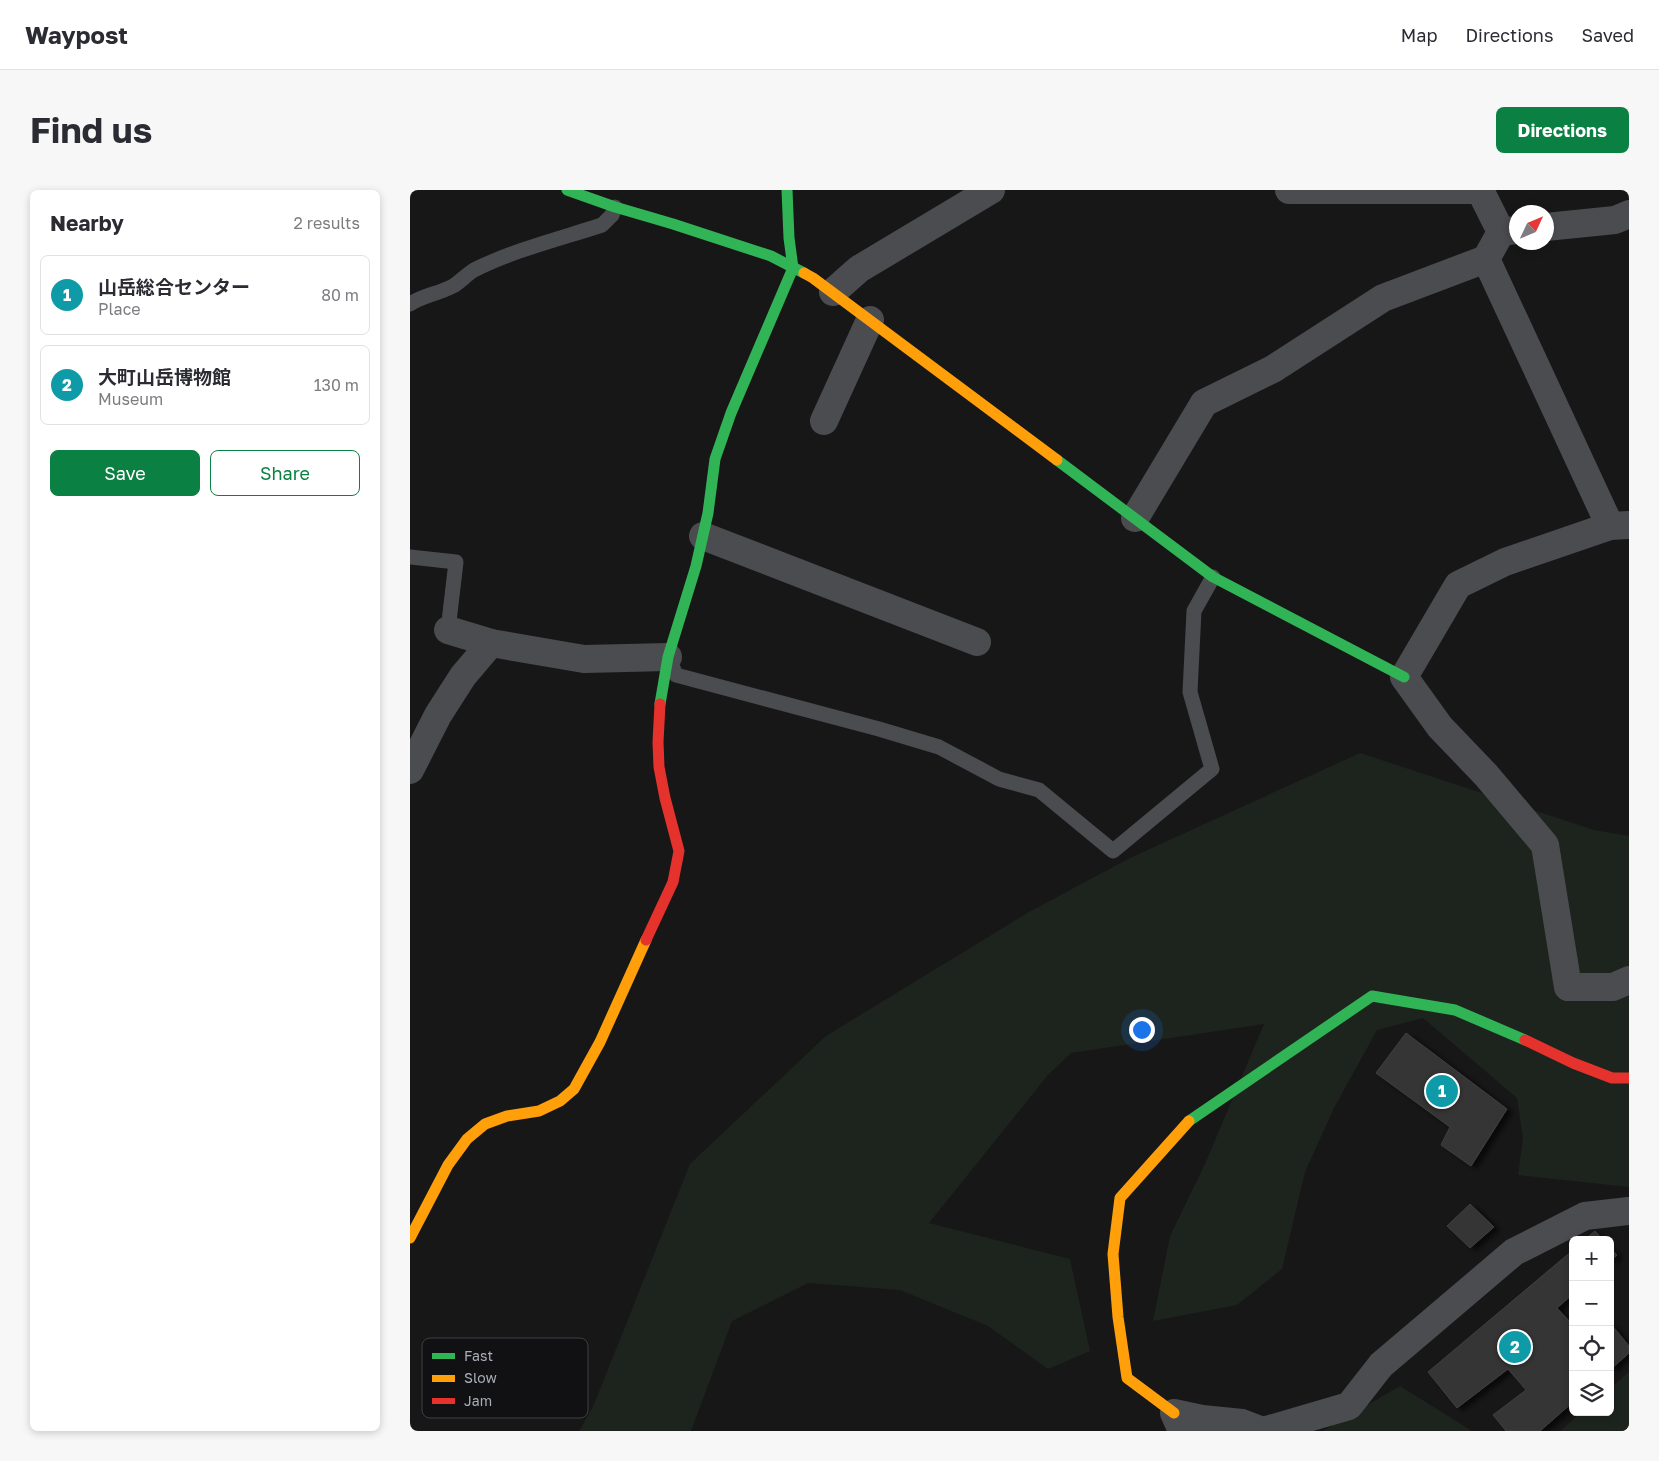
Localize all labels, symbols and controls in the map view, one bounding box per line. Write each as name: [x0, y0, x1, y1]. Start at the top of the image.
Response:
text: Waypost: [25, 20, 128, 49]
text: Map: [1401, 24, 1437, 46]
text: Directions: [1465, 24, 1553, 46]
text: Saved: [1581, 24, 1634, 46]
button: Directions: [1496, 107, 1629, 153]
text: Find us: [30, 109, 152, 151]
north arrow: [1509, 205, 1554, 250]
text: Nearby: [50, 210, 124, 236]
text: 2 results: [294, 213, 360, 233]
text: 山岳総合センター: [98, 275, 250, 298]
text: 1: [63, 285, 71, 305]
text: 80 m: [321, 285, 359, 305]
text: Place: [98, 299, 141, 319]
text: 大町山岳博物館: [98, 365, 231, 388]
text: 2: [62, 375, 72, 395]
text: 130 m: [314, 375, 359, 395]
text: Museum: [98, 389, 163, 409]
button: Save: [50, 450, 200, 496]
button: Share: [210, 450, 360, 496]
your location: [1129, 1017, 1155, 1043]
pin: 1: [1426, 1072, 1458, 1110]
map controls: [1569, 1236, 1614, 1416]
button: +: [1569, 1236, 1614, 1281]
button: −: [1569, 1281, 1614, 1326]
button: locate: [1569, 1326, 1614, 1371]
pin: 2: [1499, 1328, 1531, 1366]
legend: [422, 1338, 588, 1418]
text: Fast: [464, 1347, 493, 1364]
text: Slow: [464, 1369, 497, 1386]
button: layers: [1569, 1371, 1614, 1416]
text: Jam: [464, 1392, 492, 1409]

